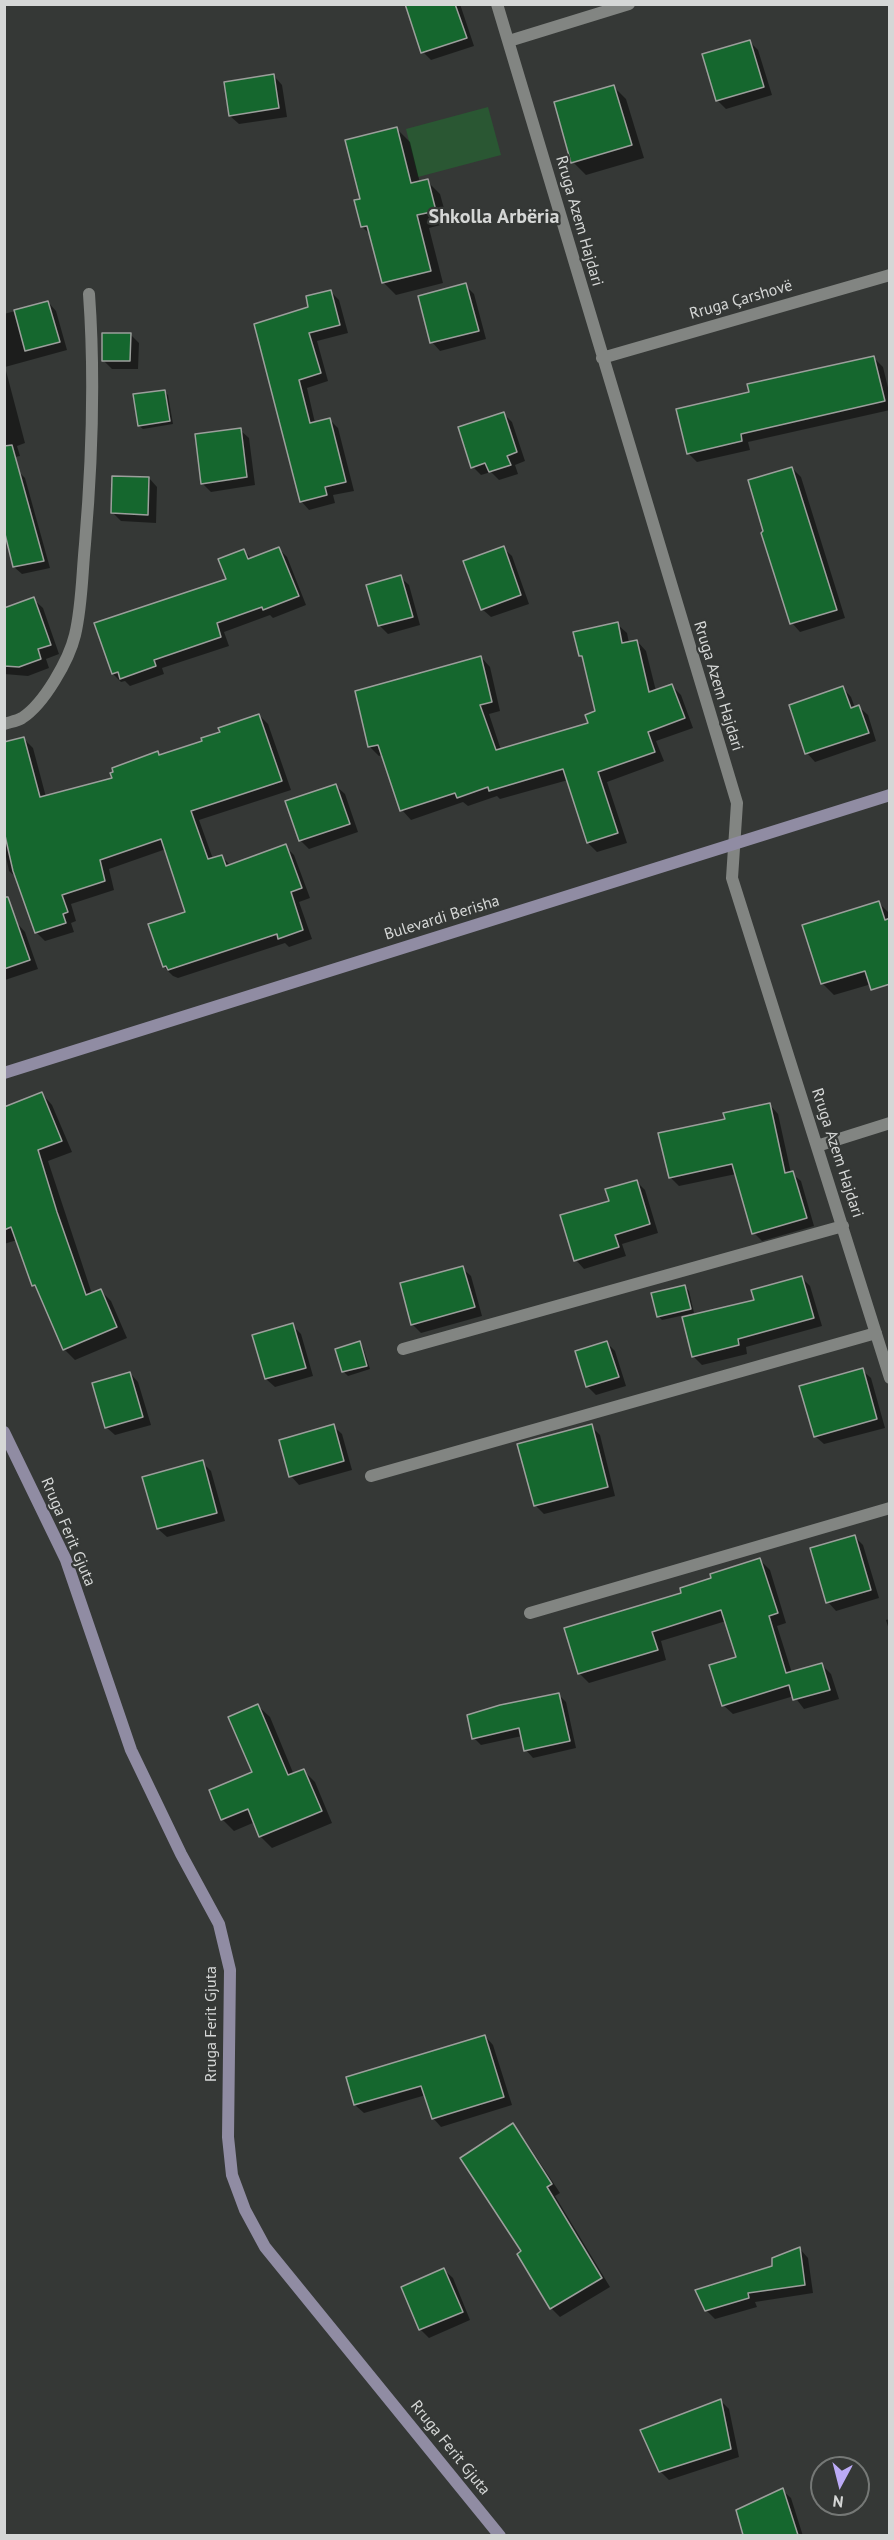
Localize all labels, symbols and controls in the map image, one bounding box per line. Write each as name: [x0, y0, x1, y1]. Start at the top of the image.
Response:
street label: Rruga Azem Hajdari: [551, 154, 607, 288]
district label: Shkolla Arbëria: [429, 205, 559, 229]
street label: Rruga Çarshovë: [687, 276, 795, 324]
street label: Rruga Azem Hajdari: [689, 619, 747, 753]
street label: Bulevardi Berisha: [382, 891, 502, 945]
street label: Rruga Azem Hajdari: [807, 1086, 867, 1220]
street label: Rruga Ferit Gjuta: [36, 1475, 100, 1589]
street label: Rruga Ferit Gjuta: [201, 1966, 221, 2082]
street label: Rruga Ferit Gjuta: [406, 2397, 494, 2499]
north arrow: [810, 2456, 870, 2516]
text: N: [832, 2491, 844, 2512]

